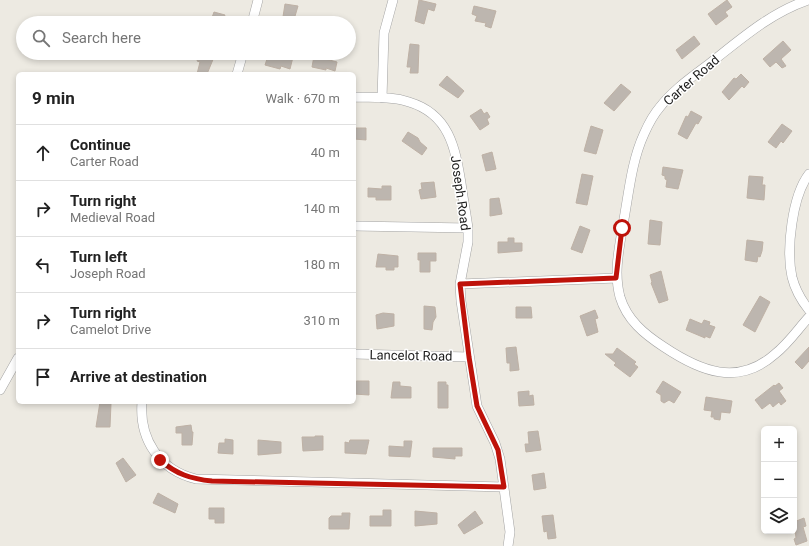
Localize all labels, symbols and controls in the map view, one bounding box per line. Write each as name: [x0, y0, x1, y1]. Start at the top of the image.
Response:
search box: [16, 16, 356, 60]
icon: search: [30, 27, 52, 49]
text: Search here: [62, 29, 141, 47]
street label: Carter Road: [660, 52, 722, 109]
text: 9 min: [32, 88, 75, 108]
text: Walk · 670 m: [265, 91, 340, 106]
text: Continue: [70, 136, 131, 154]
icon: ahead: [32, 142, 54, 164]
text: 40 m: [311, 145, 340, 160]
text: Carter Road: [70, 154, 139, 169]
street label: Joseph Road: [448, 155, 473, 232]
text: Turn right: [70, 192, 136, 210]
icon: right: [32, 198, 54, 220]
text: 140 m: [303, 201, 340, 216]
text: Medieval Road: [70, 210, 155, 225]
route start: [613, 219, 631, 237]
text: Turn left: [70, 248, 127, 266]
icon: left: [32, 254, 54, 276]
text: 180 m: [303, 257, 340, 272]
text: Joseph Road: [70, 266, 146, 281]
text: Turn right: [70, 304, 136, 322]
icon: right: [32, 310, 54, 332]
text: 310 m: [303, 313, 340, 328]
text: Camelot Drive: [70, 322, 151, 337]
street label: Lancelot Road: [369, 347, 453, 364]
icon: arrive: [32, 366, 54, 388]
text: Arrive at destination: [70, 368, 207, 386]
map controls: [761, 426, 797, 534]
button: +: [761, 426, 797, 462]
route end: [151, 451, 169, 469]
button: −: [761, 462, 797, 498]
button: layers: [761, 498, 797, 534]

